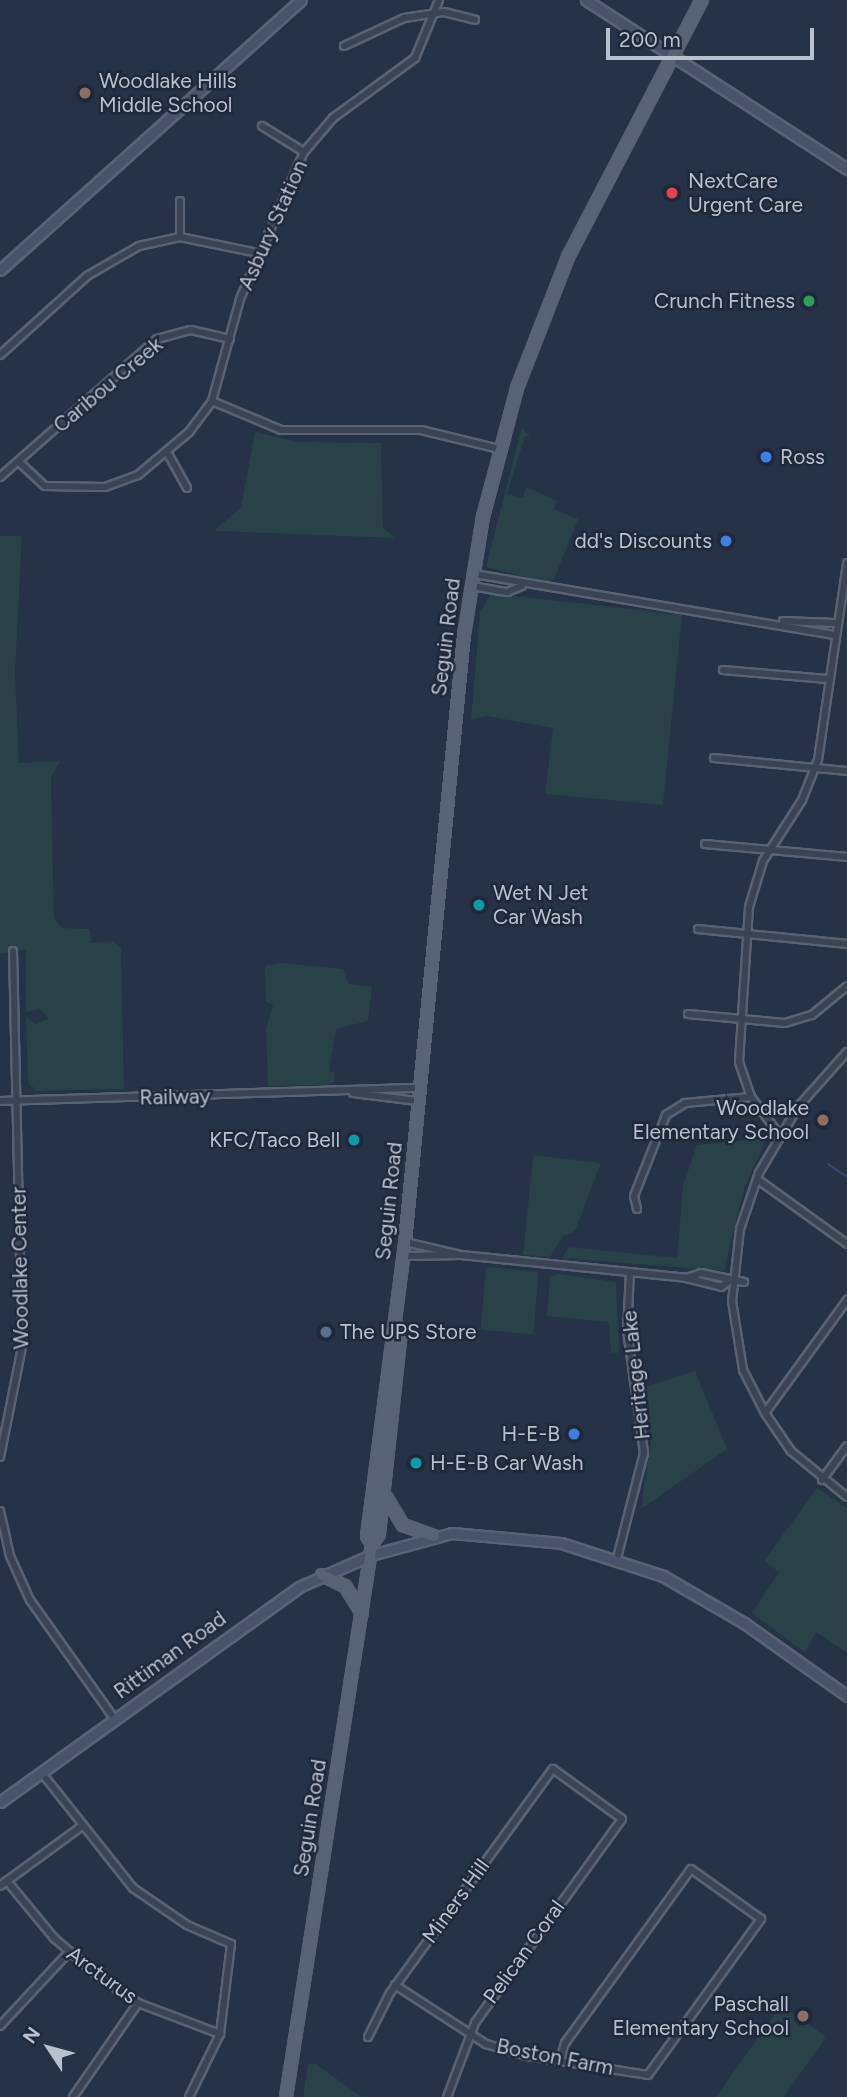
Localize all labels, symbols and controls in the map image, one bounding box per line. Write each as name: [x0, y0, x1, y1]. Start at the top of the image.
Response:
scale bar: [609, 14, 817, 58]
text: 200 m: [619, 27, 681, 52]
place label: Woodlake Hills Middle School: [99, 68, 237, 118]
marker: Woodlake Hills Middle School: [77, 85, 93, 101]
street label: Asbury Station: [233, 156, 313, 294]
place label: NextCare Urgent Care: [688, 168, 803, 218]
marker: NextCare Urgent Care: [662, 183, 682, 203]
place label: Crunch Fitness: [654, 288, 795, 314]
marker: Crunch Fitness: [801, 293, 817, 309]
street label: Caribou Creek: [48, 332, 168, 438]
place label: Ross: [780, 444, 825, 470]
marker: Ross: [758, 449, 774, 465]
place label: dd's Discounts: [574, 528, 712, 554]
marker: dd's Discounts: [718, 533, 734, 549]
street label: Seguin Road: [426, 577, 466, 697]
place label: Wet N Jet Car Wash: [493, 880, 589, 930]
marker: Wet N Jet Car Wash: [471, 897, 487, 913]
street label: Railway: [139, 1084, 211, 1110]
place label: Woodlake Elementary School: [633, 1095, 809, 1145]
marker: Woodlake Elementary School: [815, 1112, 831, 1128]
place label: KFC/Taco Bell: [209, 1127, 340, 1153]
marker: KFC/Taco Bell: [346, 1132, 362, 1148]
street label: Seguin Road: [370, 1141, 408, 1261]
street label: Woodlake Center: [6, 1186, 34, 1350]
street label: Heritage Lake: [617, 1309, 655, 1441]
place label: The UPS Store: [340, 1319, 477, 1345]
marker: The UPS Store: [318, 1324, 334, 1340]
place label: H-E-B: [501, 1421, 560, 1447]
marker: H-E-B: [566, 1426, 582, 1442]
place label: H-E-B Car Wash: [430, 1450, 583, 1476]
marker: H-E-B Car Wash: [408, 1455, 424, 1471]
street label: Rittiman Road: [109, 1606, 231, 1704]
street label: Seguin Road: [288, 1757, 332, 1879]
street label: Miners Hill: [417, 1854, 495, 1948]
street label: Pelican Coral: [478, 1895, 570, 2009]
street label: Arcturus: [62, 1941, 142, 2009]
place label: Paschall Elementary School: [613, 1991, 789, 2041]
marker: Paschall Elementary School: [795, 2008, 811, 2024]
north arrow: [14, 2013, 84, 2083]
text: N: [18, 2023, 45, 2048]
street label: Boston Farm: [494, 2033, 616, 2081]

